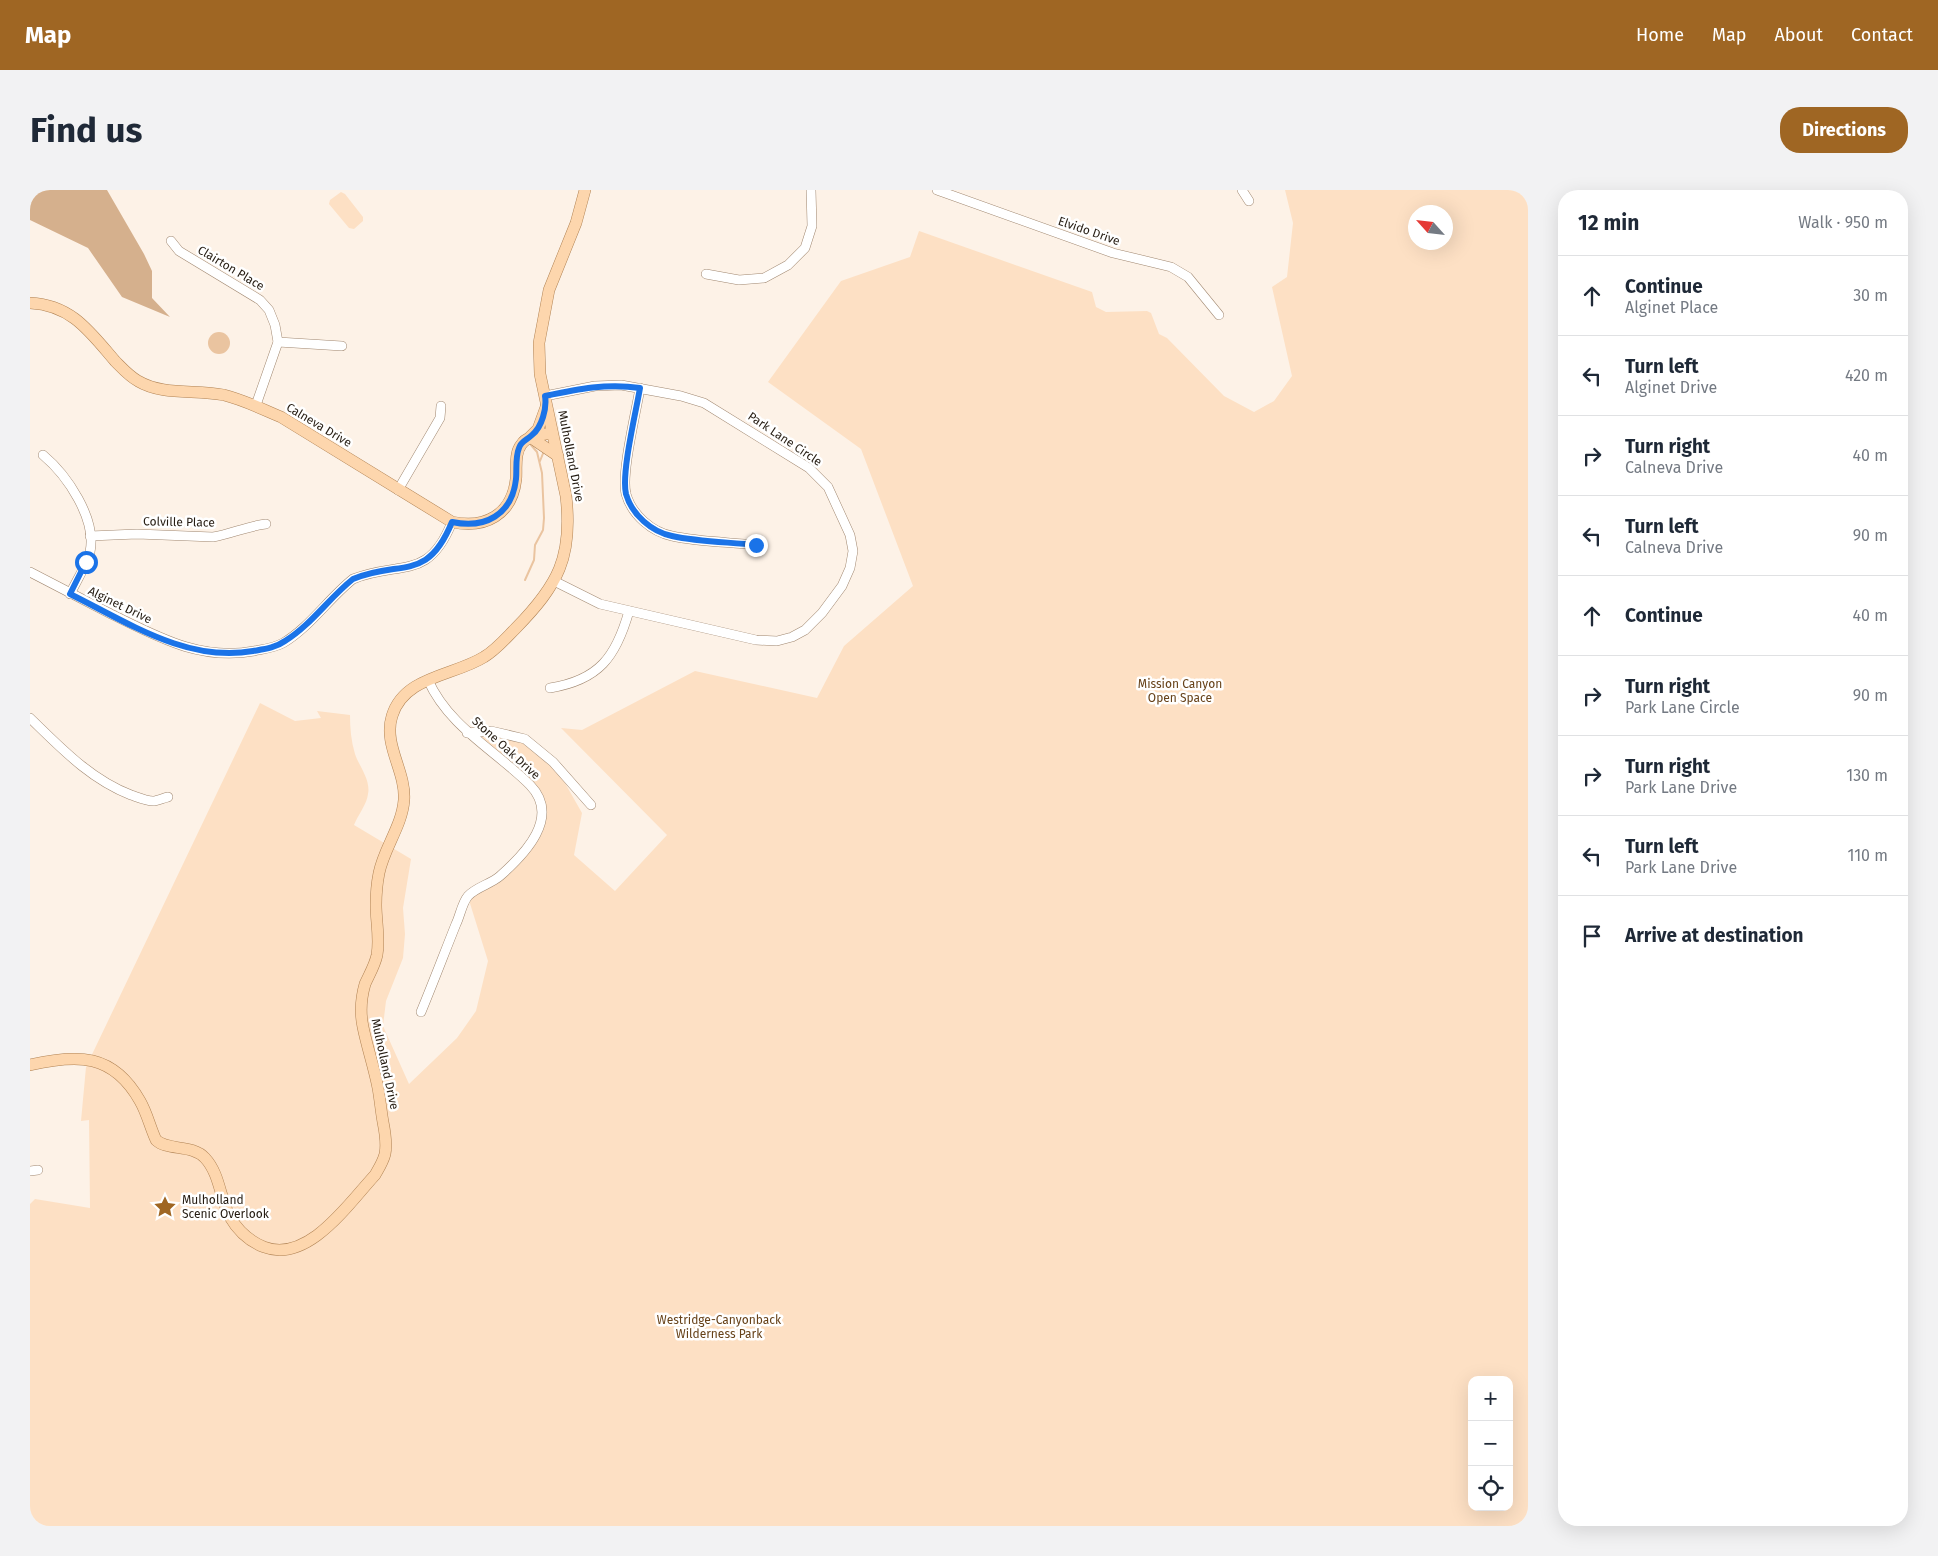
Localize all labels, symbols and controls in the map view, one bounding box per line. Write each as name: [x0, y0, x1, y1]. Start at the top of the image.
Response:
text: Map: [25, 21, 71, 49]
text: Home: [1636, 24, 1684, 46]
text: Map: [1712, 24, 1746, 46]
text: About: [1774, 24, 1823, 46]
text: Contact: [1851, 24, 1913, 46]
button: Directions: [1780, 107, 1908, 153]
text: Find us: [30, 109, 142, 151]
north arrow: [1408, 205, 1453, 250]
text: 12 min: [1578, 210, 1639, 236]
text: Walk · 950 m: [1798, 213, 1888, 232]
street label: Elvido Drive: [1056, 214, 1122, 248]
street label: Clairton Place: [195, 243, 267, 293]
text: Continue: [1625, 275, 1703, 298]
icon: ahead: [1578, 282, 1606, 310]
text: 30 m: [1853, 286, 1888, 305]
text: Alginet Place: [1625, 298, 1718, 317]
text: Turn left: [1625, 355, 1699, 378]
icon: left: [1578, 362, 1606, 390]
text: 420 m: [1845, 366, 1888, 385]
text: Alginet Drive: [1625, 378, 1717, 397]
street label: Calneva Drive: [284, 400, 354, 450]
street label: Mulholland Drive: [555, 409, 587, 503]
street label: Park Lane Circle: [745, 409, 825, 469]
text: Turn right: [1625, 435, 1710, 458]
icon: right: [1578, 442, 1606, 470]
text: 40 m: [1853, 446, 1888, 465]
text: Calneva Drive: [1625, 458, 1723, 477]
street label: Colville Place: [143, 514, 215, 530]
text: Turn left: [1625, 515, 1699, 538]
icon: left: [1578, 522, 1606, 550]
text: 90 m: [1853, 526, 1888, 545]
route end: [745, 534, 768, 557]
text: Calneva Drive: [1625, 538, 1723, 557]
route start: [75, 551, 98, 574]
street label: Alginet Drive: [86, 584, 154, 626]
icon: ahead: [1578, 602, 1606, 630]
text: Continue: [1625, 604, 1703, 627]
text: 40 m: [1853, 606, 1888, 625]
text: Turn right: [1625, 675, 1710, 698]
park label: Mission Canyon Open Space: [1138, 677, 1222, 705]
icon: right: [1578, 682, 1606, 710]
text: 90 m: [1853, 686, 1888, 705]
text: Park Lane Circle: [1625, 698, 1740, 717]
street label: Stone Oak Drive: [469, 714, 543, 782]
text: Turn right: [1625, 755, 1710, 778]
icon: right: [1578, 762, 1606, 790]
text: 130 m: [1846, 766, 1888, 785]
text: Park Lane Drive: [1625, 778, 1737, 797]
text: Turn left: [1625, 835, 1699, 858]
icon: left: [1578, 842, 1606, 870]
text: 110 m: [1847, 846, 1888, 865]
text: Park Lane Drive: [1625, 858, 1737, 877]
icon: arrive: [1578, 922, 1606, 950]
text: Arrive at destination: [1625, 924, 1804, 947]
street label: Mulholland Drive: [368, 1017, 402, 1111]
place label: Mulholland Scenic Overlook: [182, 1193, 270, 1221]
place icon: Mulholland Scenic Overlook: [152, 1194, 178, 1220]
park label: Westridge-Canyonback Wilderness Park: [657, 1313, 782, 1341]
map controls: [1468, 1376, 1513, 1511]
button: +: [1468, 1376, 1513, 1421]
button: −: [1468, 1421, 1513, 1466]
button: locate: [1468, 1466, 1513, 1511]

